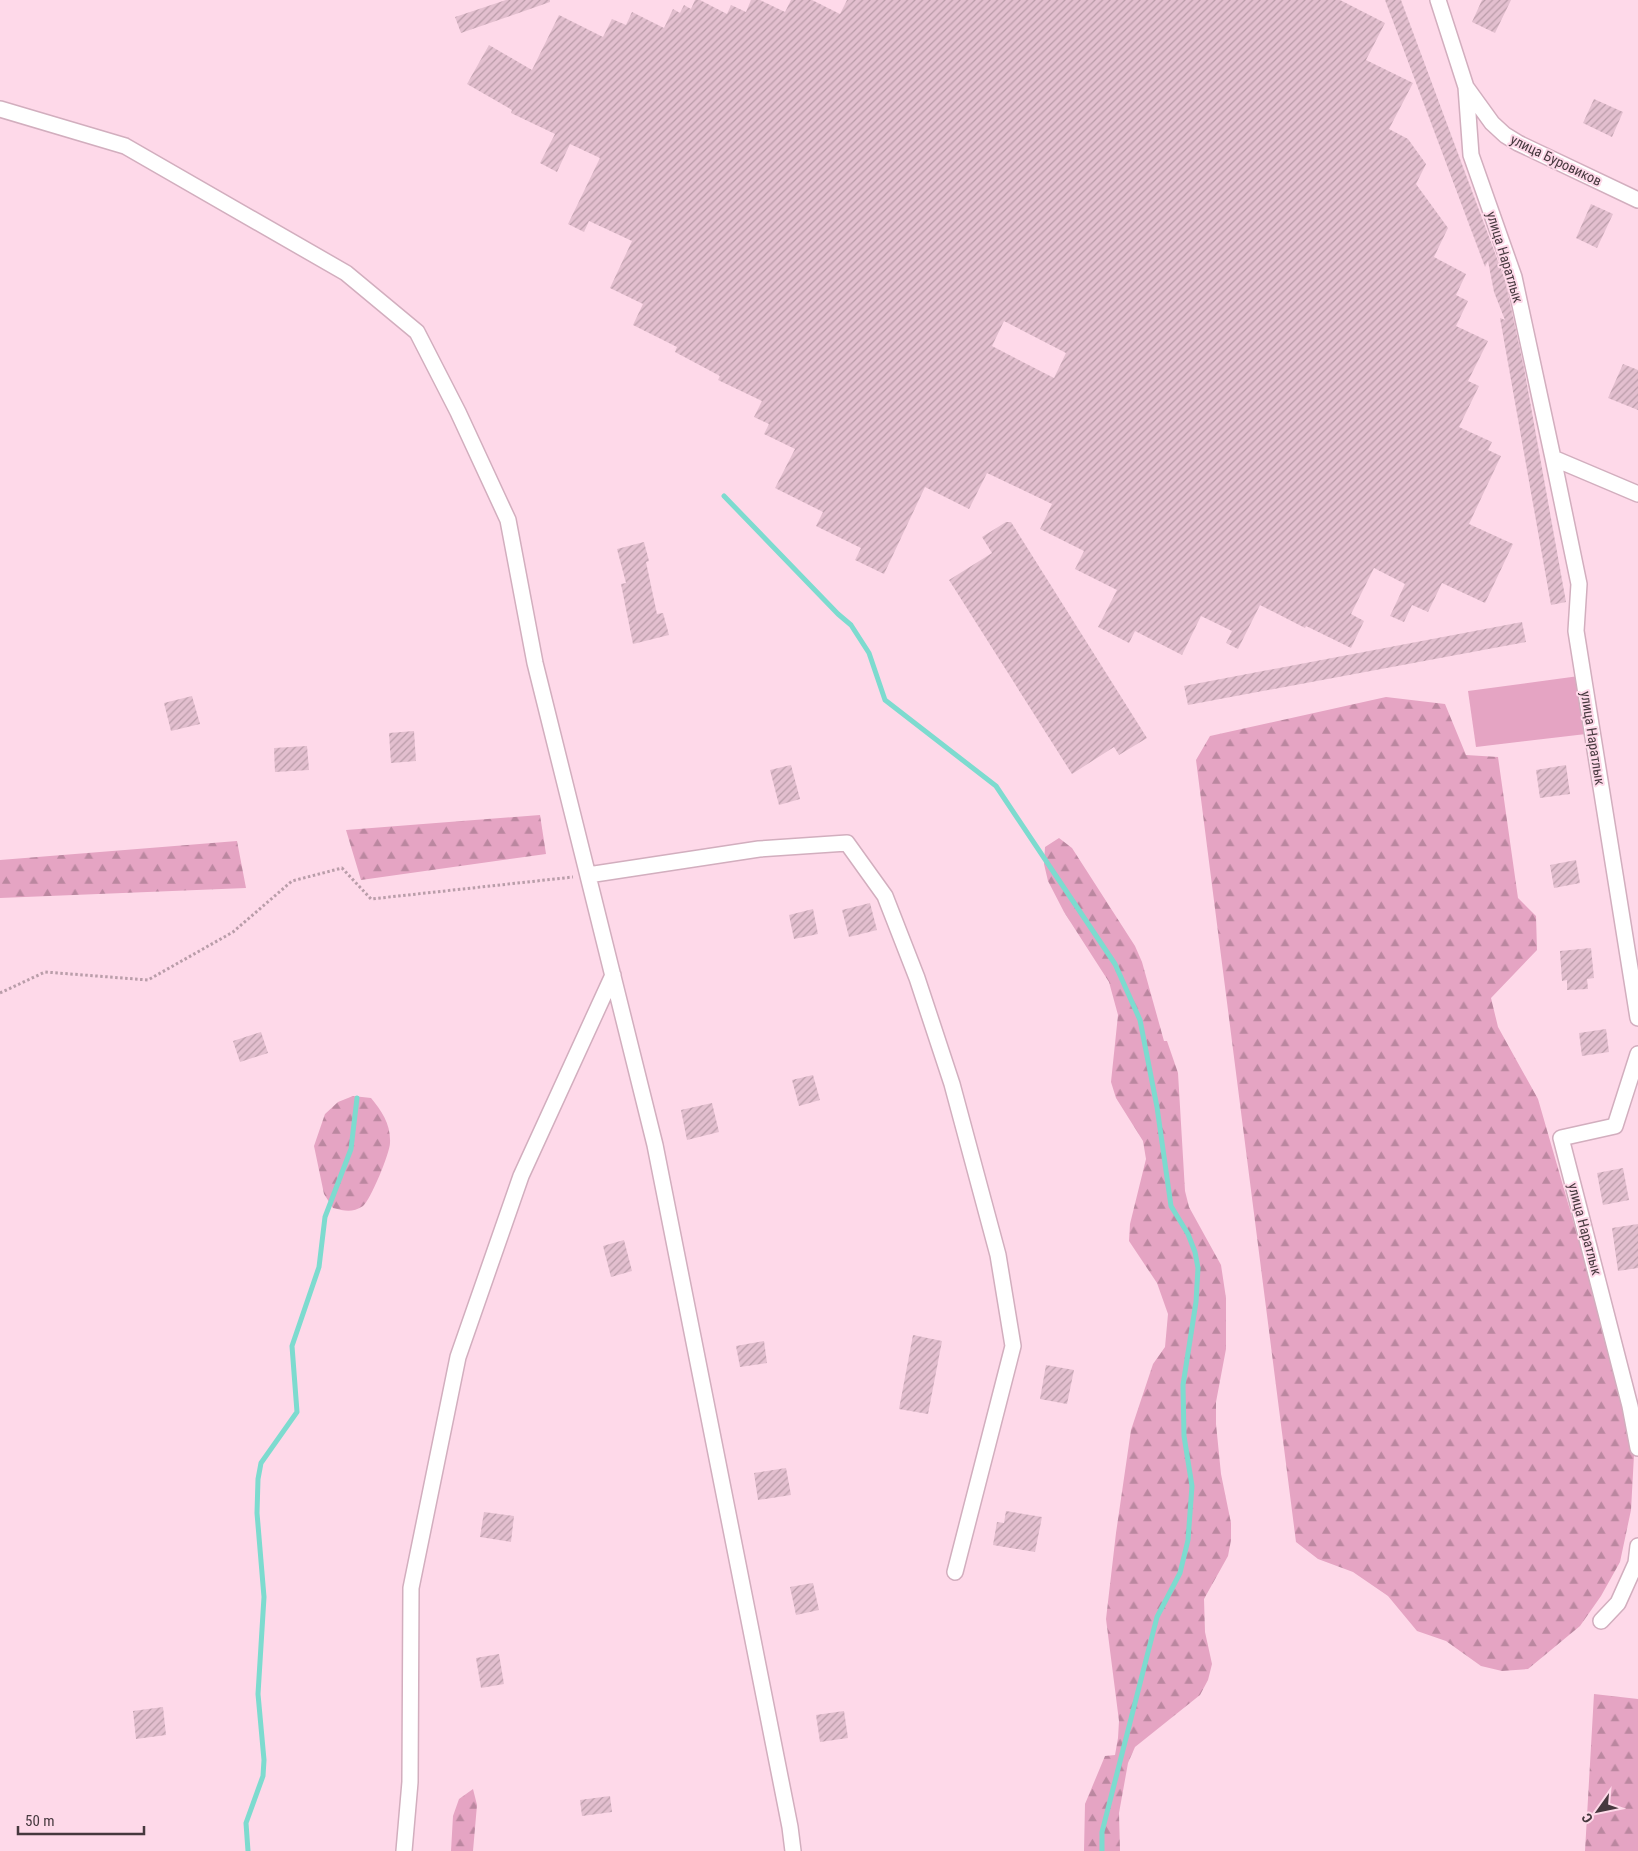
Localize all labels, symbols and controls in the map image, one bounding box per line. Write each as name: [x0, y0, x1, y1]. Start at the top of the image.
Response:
street label: улица Буровиков: [1508, 131, 1604, 189]
street label: улица Наратлык: [1483, 209, 1527, 305]
street label: улица Наратлык: [1578, 690, 1608, 786]
street label: улица Наратлык: [1565, 1181, 1605, 1277]
north arrow: [1573, 1786, 1623, 1836]
scale bar: [18, 1804, 144, 1836]
text: С: [1578, 1810, 1596, 1826]
text: 50 m: [25, 1812, 55, 1830]

